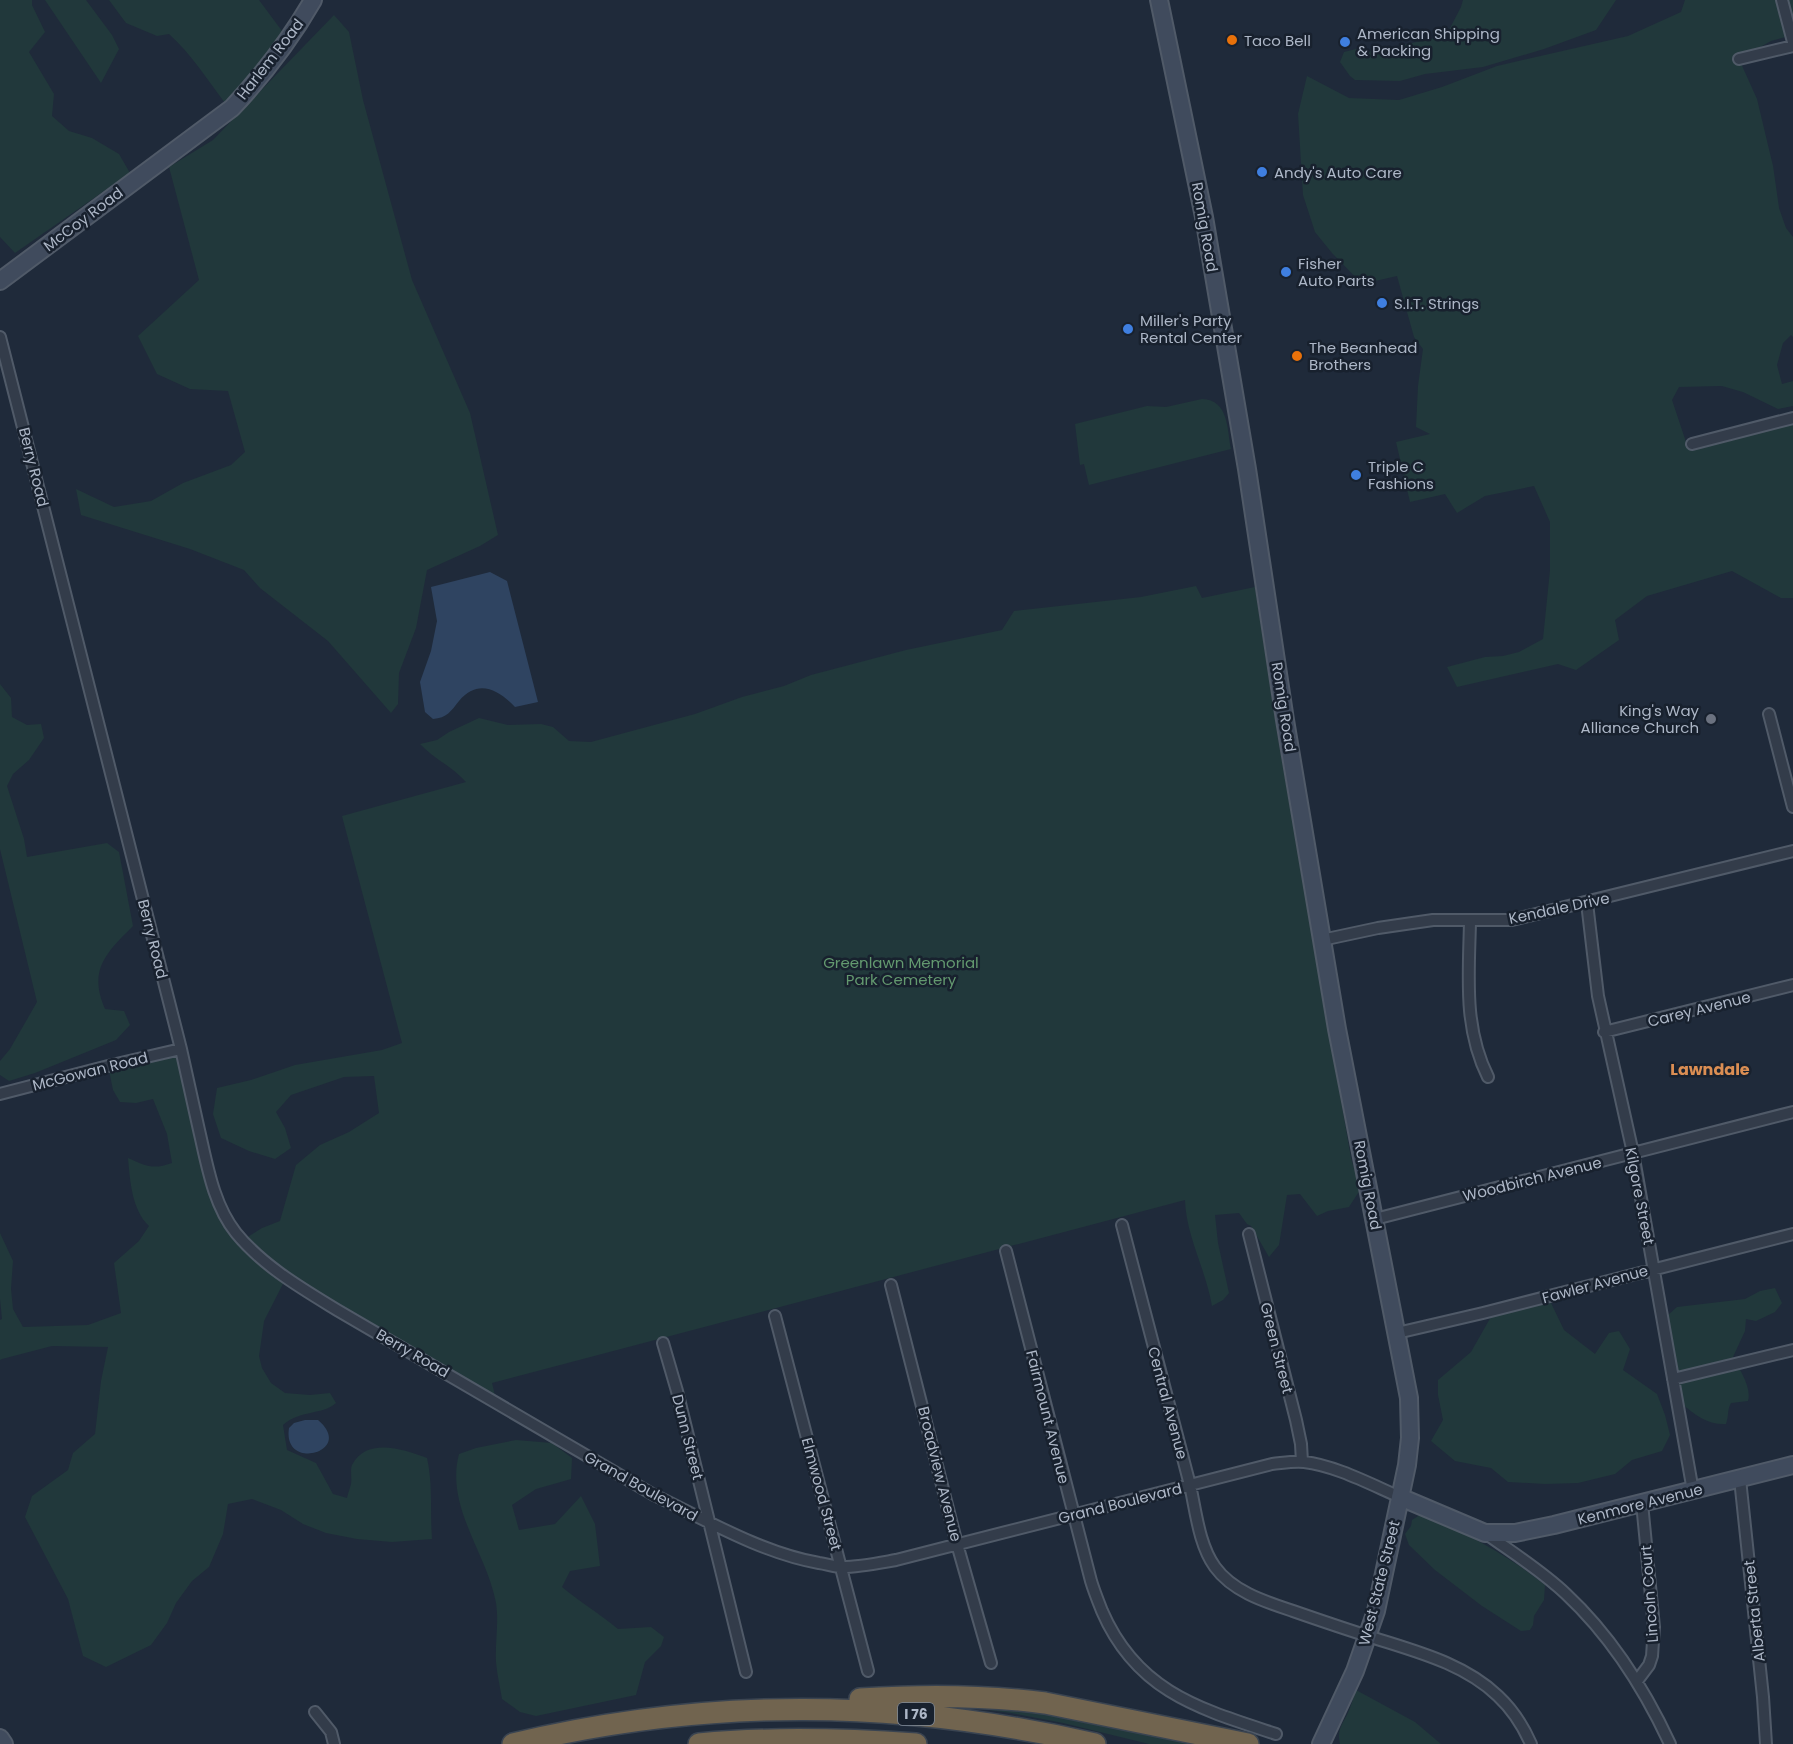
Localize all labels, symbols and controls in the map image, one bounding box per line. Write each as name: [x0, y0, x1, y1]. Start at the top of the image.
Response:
street label: Harlem Road: [232, 14, 308, 104]
place label: American Shipping & Packing: [1357, 23, 1500, 61]
place label: Taco Bell: [1244, 30, 1311, 51]
marker: Taco Bell: [1225, 33, 1239, 47]
marker: American Shipping & Packing: [1338, 35, 1352, 49]
place label: Andy's Auto Care: [1274, 162, 1402, 183]
marker: Andy's Auto Care: [1255, 165, 1269, 179]
street label: Romig Road: [1187, 180, 1223, 274]
street label: McCoy Road: [39, 182, 127, 256]
place label: Fisher Auto Parts: [1298, 253, 1375, 291]
marker: Fisher Auto Parts: [1279, 265, 1293, 279]
place label: S.I.T. Strings: [1394, 293, 1479, 314]
marker: S.I.T. Strings: [1375, 296, 1389, 310]
place label: Miller's Party Rental Center: [1140, 310, 1243, 348]
marker: Miller's Party Rental Center: [1121, 322, 1135, 336]
place label: The Beanhead Brothers: [1309, 337, 1417, 375]
marker: The Beanhead Brothers: [1290, 349, 1304, 363]
street label: Berry Road: [14, 425, 54, 509]
place label: Triple C Fashions: [1368, 456, 1434, 494]
marker: Triple C Fashions: [1349, 468, 1363, 482]
street label: Romig Road: [1267, 660, 1301, 754]
place label: King's Way Alliance Church: [1581, 700, 1700, 738]
marker: King's Way Alliance Church: [1704, 712, 1718, 726]
street label: Kendale Drive: [1507, 887, 1611, 929]
street label: Berry Road: [133, 897, 173, 981]
park label: Greenlawn Memorial Park Cemetery: [823, 952, 979, 990]
street label: Carey Avenue: [1645, 986, 1753, 1032]
street label: McGowan Road: [30, 1046, 150, 1096]
district label: Lawndale: [1670, 1058, 1750, 1081]
street label: Romig Road: [1349, 1138, 1387, 1232]
street label: Kilgore Street: [1620, 1145, 1660, 1247]
street label: Woodbirch Avenue: [1460, 1152, 1604, 1206]
street label: Fawler Avenue: [1540, 1260, 1650, 1308]
street label: Green Street: [1256, 1300, 1298, 1396]
street label: Berry Road: [373, 1324, 453, 1382]
street label: Central Avenue: [1143, 1344, 1193, 1462]
street label: Fairmount Avenue: [1021, 1348, 1075, 1486]
street label: Dunn Street: [667, 1392, 709, 1482]
street label: Broadview Avenue: [913, 1404, 967, 1544]
street label: Elmwood Street: [797, 1435, 847, 1553]
street label: Grand Boulevard: [580, 1446, 702, 1526]
street label: Grand Boulevard: [1056, 1477, 1184, 1529]
street label: Kenmore Avenue: [1575, 1478, 1705, 1530]
street label: West State Street: [1353, 1518, 1405, 1648]
street label: Lincoln Court: [1635, 1545, 1663, 1643]
street label: Alberta Street: [1738, 1559, 1770, 1663]
road number: I 76: [898, 1703, 934, 1725]

